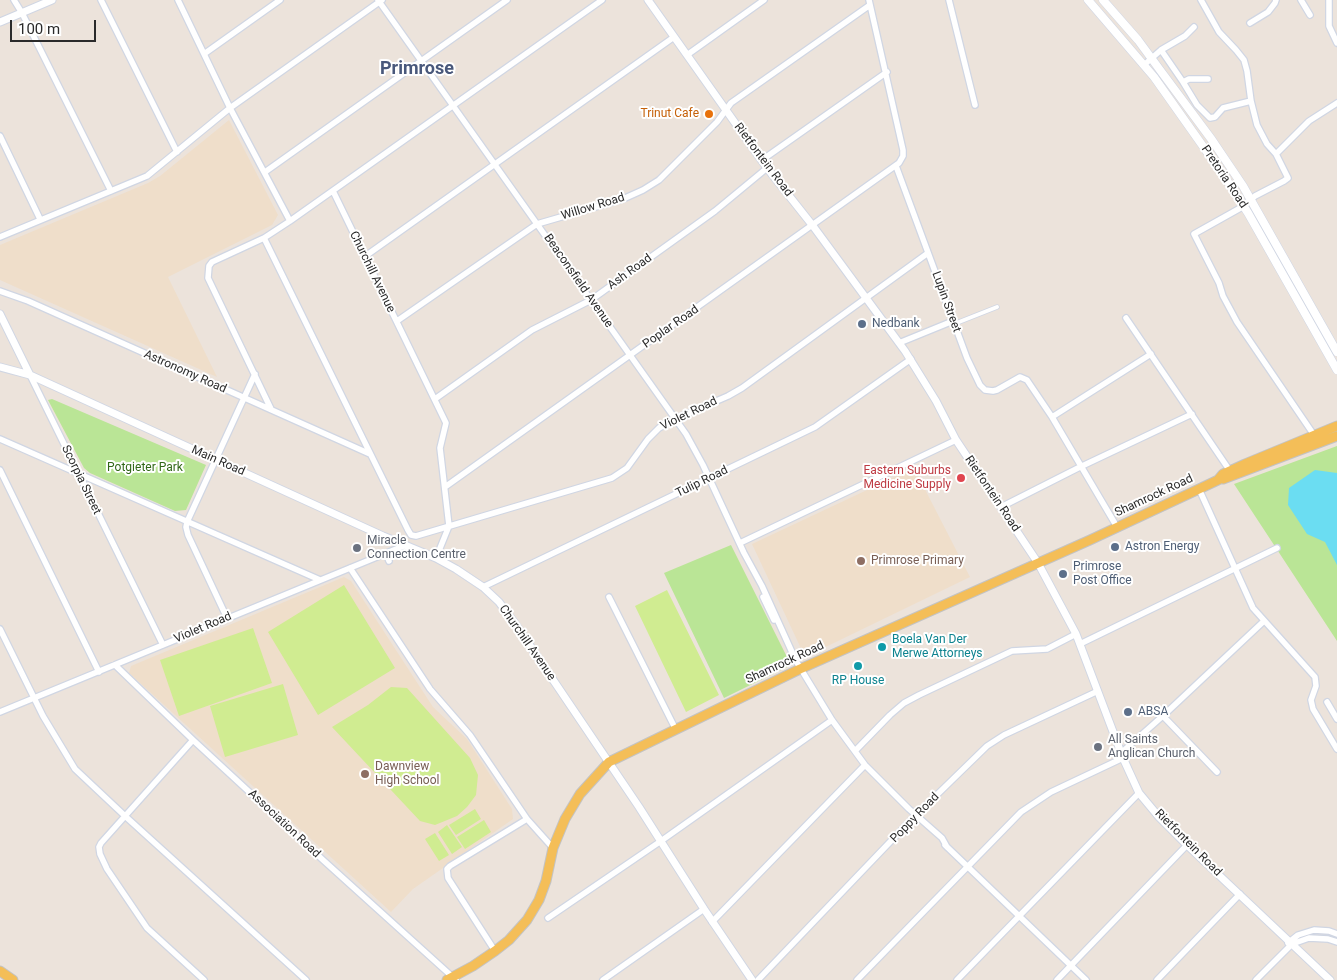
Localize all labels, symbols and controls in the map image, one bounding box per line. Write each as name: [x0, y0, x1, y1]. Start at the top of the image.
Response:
scale bar: [12, 10, 99, 42]
text: 100 m: [18, 20, 60, 38]
district label: Primrose: [380, 58, 454, 80]
place label: Trinut Cafe: [640, 107, 699, 121]
marker: Trinut Cafe: [703, 108, 715, 120]
street label: Rietfontein Road: [731, 120, 795, 200]
street label: Pretoria Road: [1198, 143, 1250, 211]
street label: Willow Road: [559, 190, 627, 224]
street label: Churchill Avenue: [346, 229, 398, 315]
street label: Beaconsfield Avenue: [540, 231, 616, 331]
street label: Ash Road: [605, 251, 655, 293]
street label: Lupin Street: [928, 270, 964, 334]
street label: Poplar Road: [640, 302, 702, 352]
place label: Nedbank: [872, 317, 920, 331]
marker: Nedbank: [856, 318, 868, 330]
street label: Astronomy Road: [141, 347, 229, 397]
street label: Violet Road: [658, 394, 720, 434]
street label: Scorpia Street: [58, 443, 104, 517]
street label: Main Road: [189, 443, 247, 479]
street label: Rietfontein Road: [961, 453, 1023, 535]
park label: Potgieter Park: [107, 461, 183, 475]
street label: Tulip Road: [674, 463, 730, 501]
place label: Eastern Suburbs Medicine Supply: [863, 464, 951, 492]
marker: Eastern Suburbs Medicine Supply: [955, 472, 967, 484]
street label: Shamrock Road: [1113, 472, 1195, 520]
place label: Miracle Connection Centre: [367, 534, 466, 562]
place label: Astron Energy: [1125, 540, 1200, 554]
marker: Astron Energy: [1109, 541, 1121, 553]
marker: Miracle Connection Centre: [351, 542, 363, 554]
place label: Primrose Primary: [871, 554, 964, 568]
marker: Primrose Primary: [855, 555, 867, 567]
place label: Primrose Post Office: [1073, 560, 1132, 588]
marker: Primrose Post Office: [1057, 568, 1069, 580]
street label: Churchill Avenue: [496, 602, 558, 684]
street label: Violet Road: [172, 609, 234, 647]
place label: Boela Van Der Merwe Attorneys: [892, 633, 983, 661]
street label: Shamrock Road: [744, 639, 826, 687]
marker: Boela Van Der Merwe Attorneys: [876, 641, 888, 653]
marker: RP House: [852, 660, 864, 672]
place label: RP House: [832, 674, 884, 688]
place label: ABSA: [1138, 705, 1168, 719]
marker: ABSA: [1122, 706, 1134, 718]
place label: All Saints Anglican Church: [1108, 733, 1195, 761]
marker: All Saints Anglican Church: [1092, 741, 1104, 753]
place label: Dawnview High School: [375, 760, 439, 788]
marker: Dawnview High School: [359, 768, 371, 780]
street label: Association Road: [245, 787, 323, 861]
street label: Poppy Road: [888, 790, 942, 846]
street label: Rietfontein Road: [1152, 807, 1224, 879]

